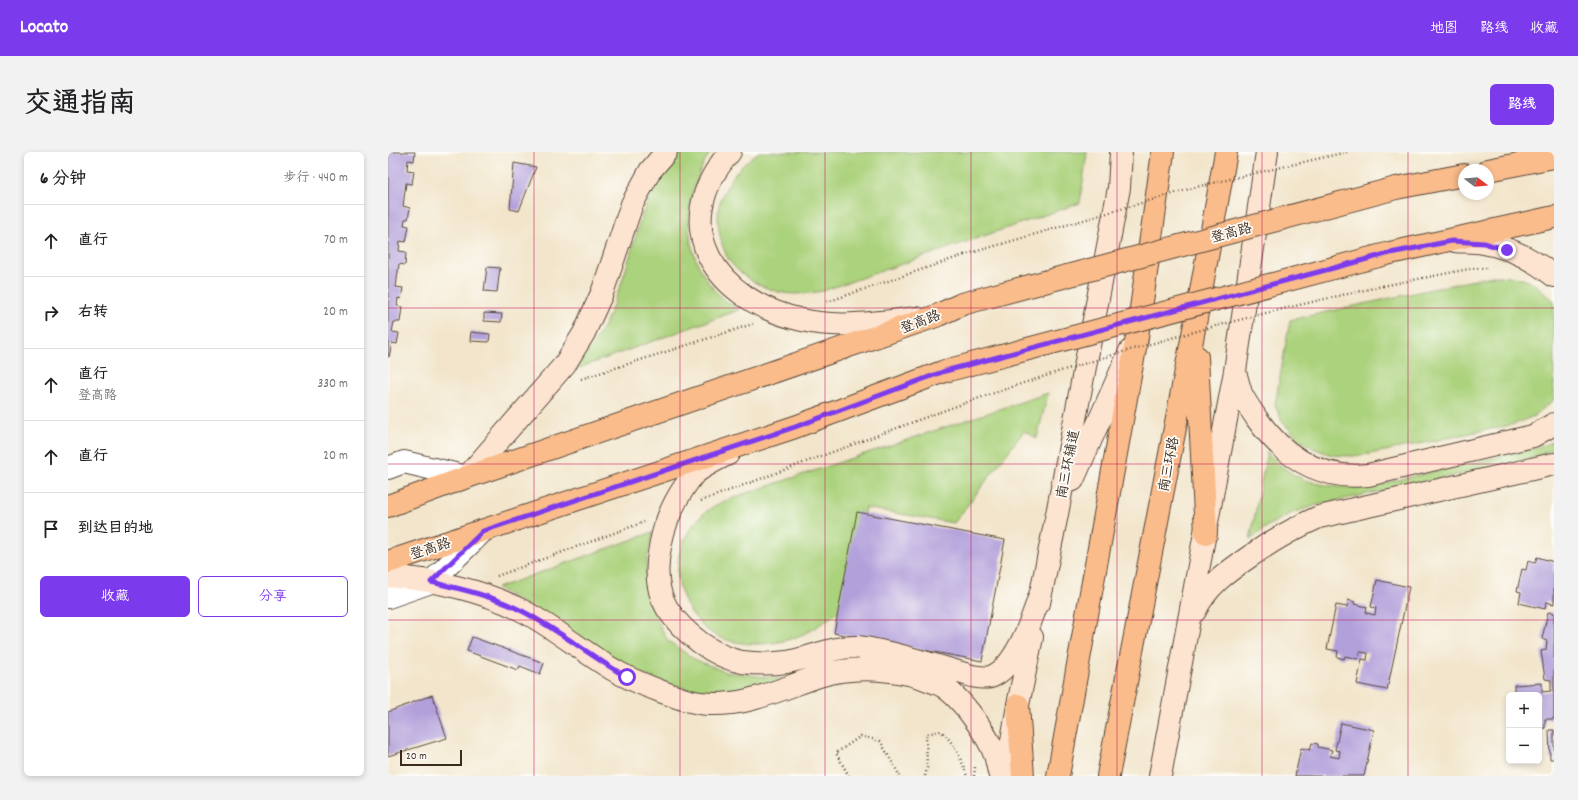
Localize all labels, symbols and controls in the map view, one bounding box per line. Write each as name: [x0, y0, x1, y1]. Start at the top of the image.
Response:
text: Locato: [20, 15, 68, 42]
text: 地图: [1430, 19, 1458, 39]
text: 路线: [1480, 19, 1508, 39]
text: 收藏: [1530, 19, 1558, 39]
button: 路线: [1490, 84, 1554, 125]
text: 交通指南: [24, 86, 136, 126]
north arrow: [1458, 164, 1494, 200]
text: 6 分钟: [40, 168, 86, 192]
text: 步行 · 440 m: [283, 169, 348, 188]
street label: 登高路: [1209, 219, 1254, 249]
icon: ahead: [40, 230, 62, 252]
text: 直行: [78, 230, 108, 252]
text: 70 m: [324, 231, 348, 250]
route end: [1498, 241, 1516, 259]
icon: right: [40, 302, 62, 324]
text: 右转: [78, 302, 108, 324]
text: 20 m: [323, 303, 348, 322]
street label: 登高路: [898, 306, 944, 340]
text: 直行: [78, 364, 108, 386]
icon: ahead: [40, 374, 62, 396]
text: 330 m: [317, 375, 348, 394]
text: 登高路: [78, 387, 117, 406]
street label: 南三环辅道: [1052, 428, 1085, 501]
street label: 南三环路: [1155, 435, 1185, 494]
icon: ahead: [40, 446, 62, 468]
text: 直行: [78, 446, 108, 468]
text: 20 m: [323, 447, 348, 466]
icon: arrive: [40, 518, 62, 540]
text: 到达目的地: [78, 518, 153, 540]
street label: 登高路: [408, 534, 454, 566]
button: 收藏: [40, 576, 190, 617]
button: 分享: [198, 576, 348, 617]
route start: [618, 668, 636, 686]
map controls: [1506, 692, 1542, 764]
button: +: [1506, 692, 1542, 728]
button: −: [1506, 728, 1542, 764]
scale bar: [400, 748, 462, 767]
text: 20 m: [406, 749, 427, 765]

